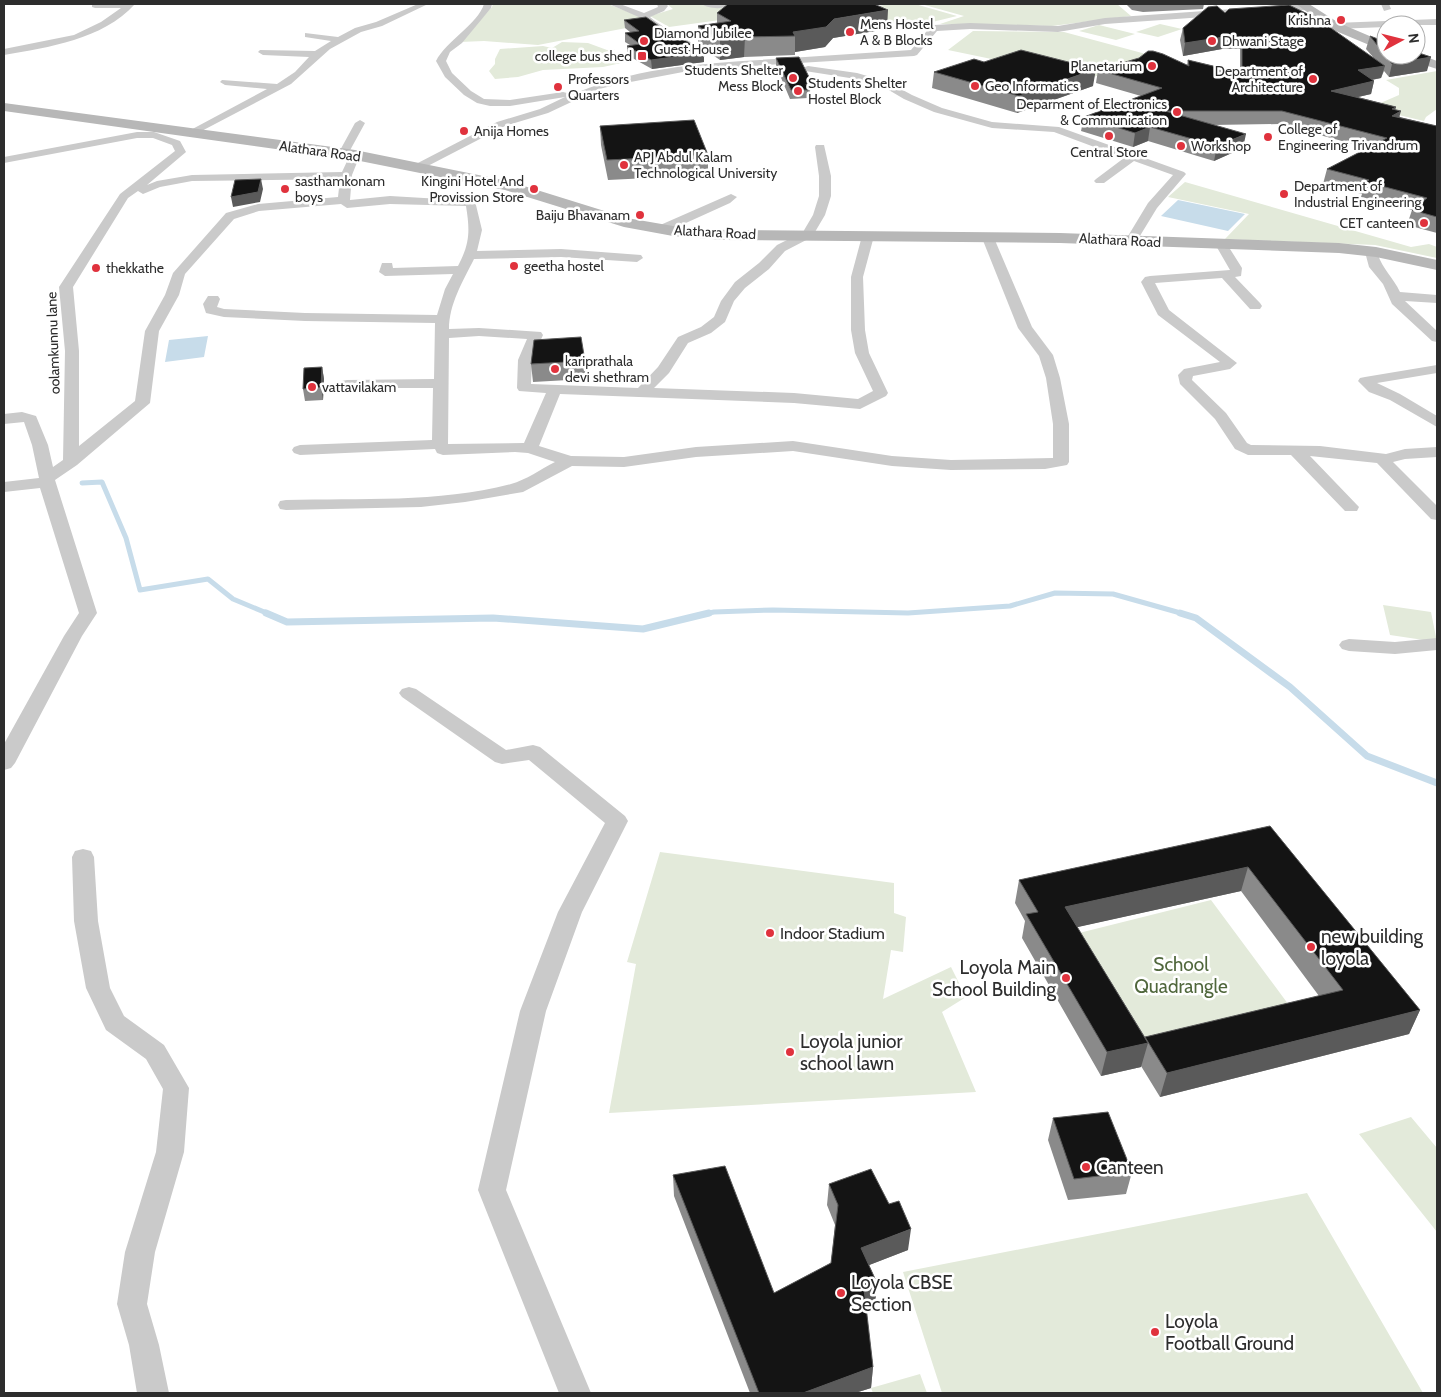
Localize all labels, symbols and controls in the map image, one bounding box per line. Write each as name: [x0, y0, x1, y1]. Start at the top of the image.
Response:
place label: Krishna: [1288, 11, 1331, 29]
marker: Krishna: [1335, 14, 1347, 26]
place label: Mens Hostel A & B Blocks: [860, 15, 934, 49]
north arrow: [1376, 15, 1426, 65]
place label: Diamond Jubilee Guest House: [654, 24, 752, 58]
marker: Mens Hostel A & B Blocks: [844, 26, 856, 38]
place label: Dhwani Stage: [1222, 32, 1304, 50]
text: N: [1404, 32, 1423, 44]
marker: Diamond Jubilee Guest House: [638, 35, 650, 47]
marker: Dhwani Stage: [1206, 35, 1218, 47]
place label: college bus shed: [535, 47, 632, 65]
marker: college bus shed: [636, 50, 648, 62]
place label: Planetarium: [1071, 57, 1142, 75]
marker: Planetarium: [1146, 60, 1158, 72]
place label: Students Shelter Mess Block: [684, 61, 784, 95]
place label: Department of Architecture: [1215, 62, 1303, 96]
place label: Professors Quarters: [568, 70, 629, 104]
marker: Students Shelter Mess Block: [787, 72, 799, 84]
marker: Department of Architecture: [1307, 73, 1319, 85]
place label: Students Shelter Hostel Block: [808, 74, 907, 108]
place label: Geo Informatics: [985, 77, 1079, 95]
marker: Geo Informatics: [969, 80, 981, 92]
marker: Professors Quarters: [552, 81, 564, 93]
marker: Students Shelter Hostel Block: [792, 85, 804, 97]
place label: Deparment of Electronics & Communication: [1016, 95, 1167, 129]
marker: Deparment of Electronics & Communication: [1171, 106, 1183, 118]
place label: College of Engineering Trivandrum: [1278, 120, 1418, 154]
place label: Anija Homes: [474, 122, 549, 140]
marker: Anija Homes: [458, 125, 470, 137]
marker: Central Store: [1103, 130, 1115, 142]
marker: College of Engineering Trivandrum: [1262, 131, 1274, 143]
street label: Alathara Road: [278, 136, 362, 166]
place label: Workshop: [1191, 137, 1251, 155]
marker: Workshop: [1175, 140, 1187, 152]
place label: Central Store: [1070, 143, 1148, 161]
place label: APJ Abdul Kalam Technological University: [634, 148, 777, 182]
marker: APJ Abdul Kalam Technological University: [618, 159, 630, 171]
place label: sasthamkonam boys: [295, 172, 385, 206]
place label: Kingini Hotel And Provission Store: [421, 172, 524, 206]
place label: Department of Industrial Engineering: [1294, 177, 1422, 211]
marker: sasthamkonam boys: [279, 183, 291, 195]
marker: Kingini Hotel And Provission Store: [528, 183, 540, 195]
marker: Department of Industrial Engineering: [1278, 188, 1290, 200]
place label: Baiju Bhavanam: [536, 206, 630, 224]
marker: Baiju Bhavanam: [634, 209, 646, 221]
place label: CET canteen: [1339, 214, 1414, 232]
marker: CET canteen: [1418, 217, 1430, 229]
street label: Alathara Road: [674, 221, 756, 243]
street label: Alathara Road: [1079, 229, 1161, 251]
place label: geetha hostel: [524, 257, 604, 275]
place label: thekkathe: [106, 259, 164, 277]
marker: geetha hostel: [508, 260, 520, 272]
marker: thekkathe: [90, 262, 102, 274]
street label: oolamkunnu lane: [42, 291, 64, 395]
place label: kariprathala devi shethram: [565, 352, 649, 386]
marker: kariprathala devi shethram: [549, 363, 561, 375]
place label: vattavilakam: [322, 378, 396, 396]
marker: vattavilakam: [306, 381, 318, 393]
place label: Indoor Stadium: [780, 924, 885, 943]
place label: new building loyola: [1321, 925, 1424, 970]
marker: Indoor Stadium: [764, 927, 776, 939]
marker: new building loyola: [1305, 941, 1317, 953]
park label: School Quadrangle: [1134, 953, 1228, 998]
place label: Loyola Main School Building: [932, 956, 1057, 1001]
marker: Loyola Main School Building: [1060, 972, 1072, 984]
place label: Loyola junior school lawn: [800, 1030, 902, 1075]
marker: Loyola junior school lawn: [784, 1046, 796, 1058]
place label: Canteen: [1096, 1156, 1164, 1179]
marker: Canteen: [1080, 1161, 1092, 1173]
place label: Loyola CBSE Section: [851, 1271, 953, 1316]
marker: Loyola CBSE Section: [835, 1287, 847, 1299]
place label: Loyola Football Ground: [1165, 1310, 1294, 1355]
marker: Loyola Football Ground: [1149, 1326, 1161, 1338]

